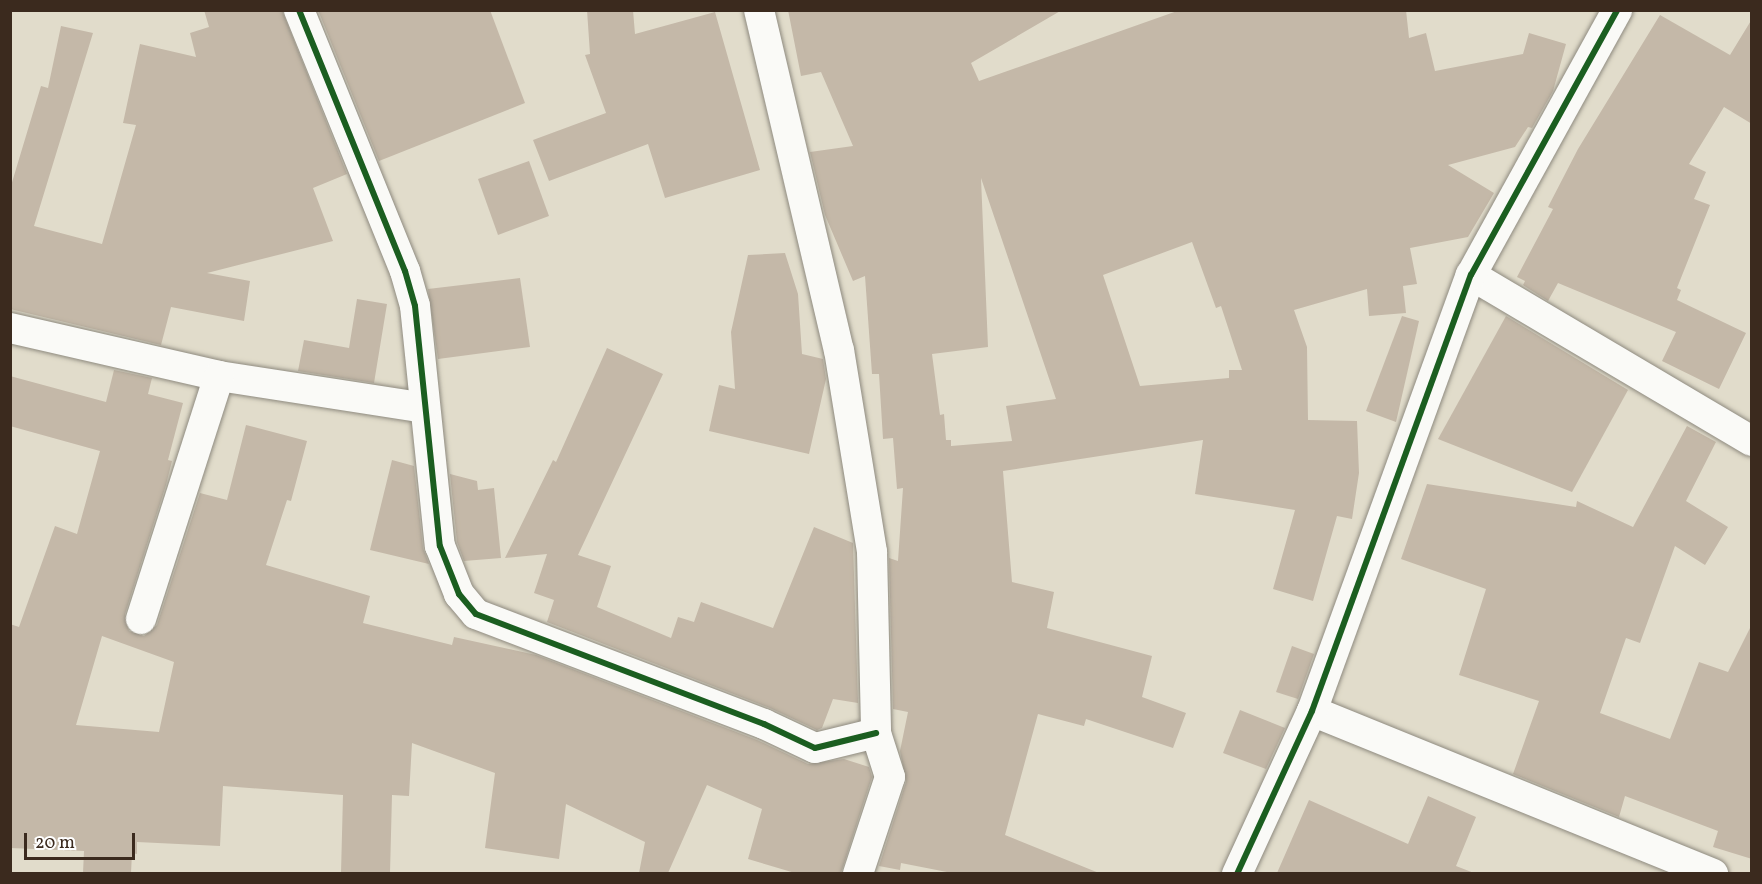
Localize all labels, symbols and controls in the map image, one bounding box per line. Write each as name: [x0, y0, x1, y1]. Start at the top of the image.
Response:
scale bar: [27, 821, 138, 859]
text: 20 m: [35, 831, 75, 856]

